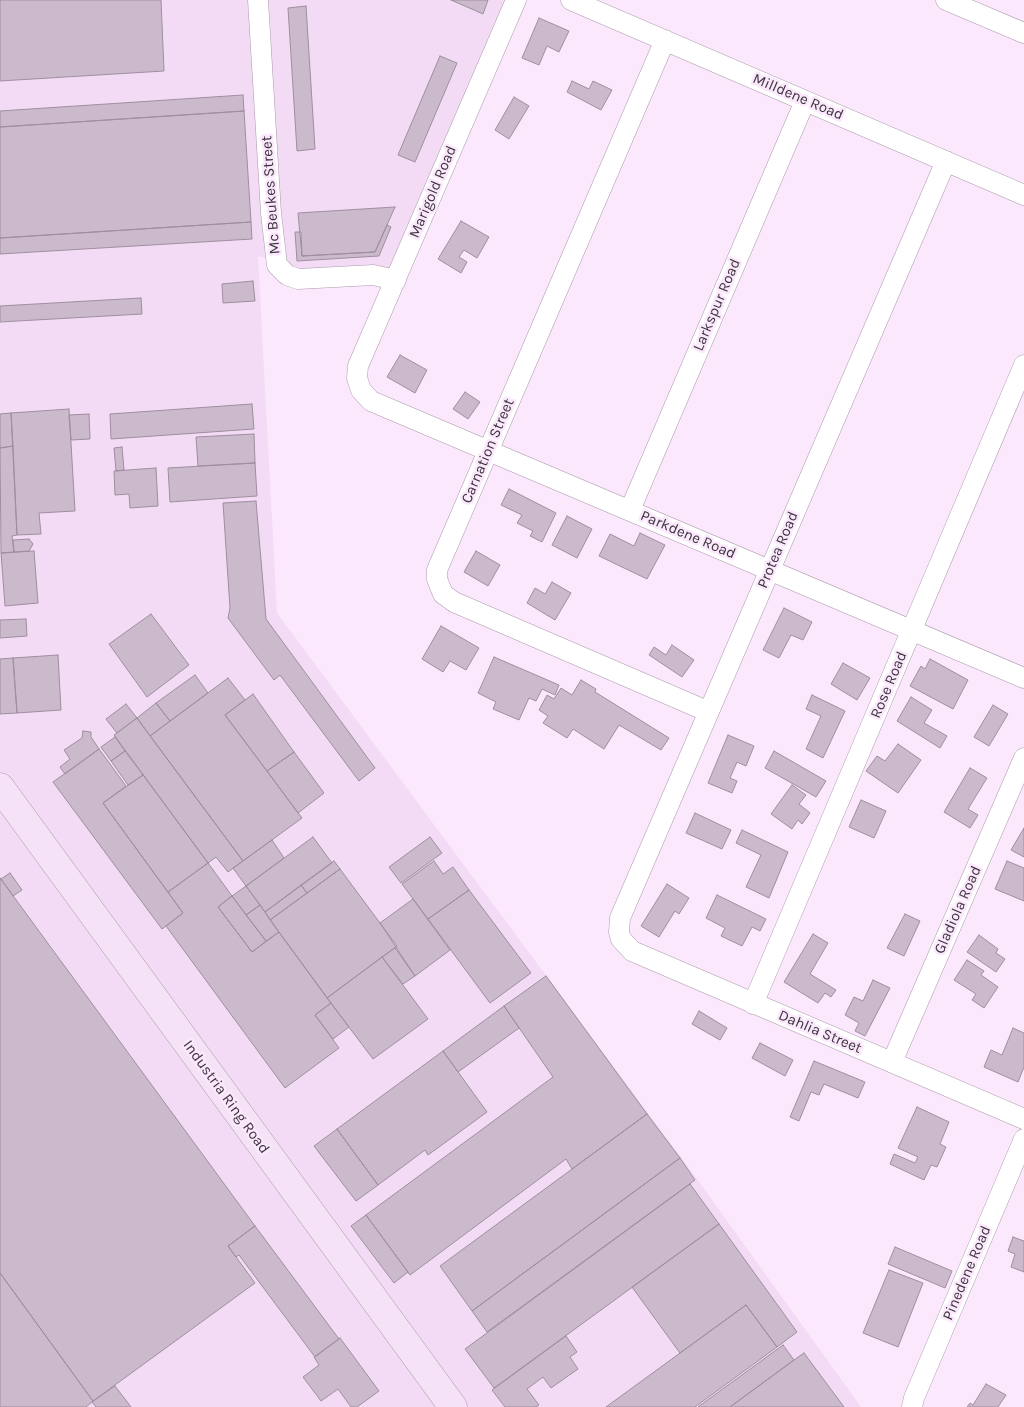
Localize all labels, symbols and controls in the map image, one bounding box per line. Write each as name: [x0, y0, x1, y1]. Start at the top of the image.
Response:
street label: Milldene Road: [750, 70, 846, 124]
street label: Mc Beukes Street: [258, 135, 284, 255]
street label: Marigold Road: [405, 143, 461, 241]
street label: Larkspur Road: [689, 256, 745, 354]
street label: Carnation Street: [458, 396, 518, 506]
street label: Parkdene Road: [638, 507, 738, 563]
street label: Protea Road: [754, 509, 802, 591]
street label: Rose Road: [867, 649, 911, 721]
street label: Gladiola Road: [931, 863, 985, 957]
street label: Dahlia Street: [776, 1006, 864, 1058]
street label: Industria Ring Road: [179, 1037, 273, 1157]
street label: Pinedene Road: [939, 1223, 995, 1323]

